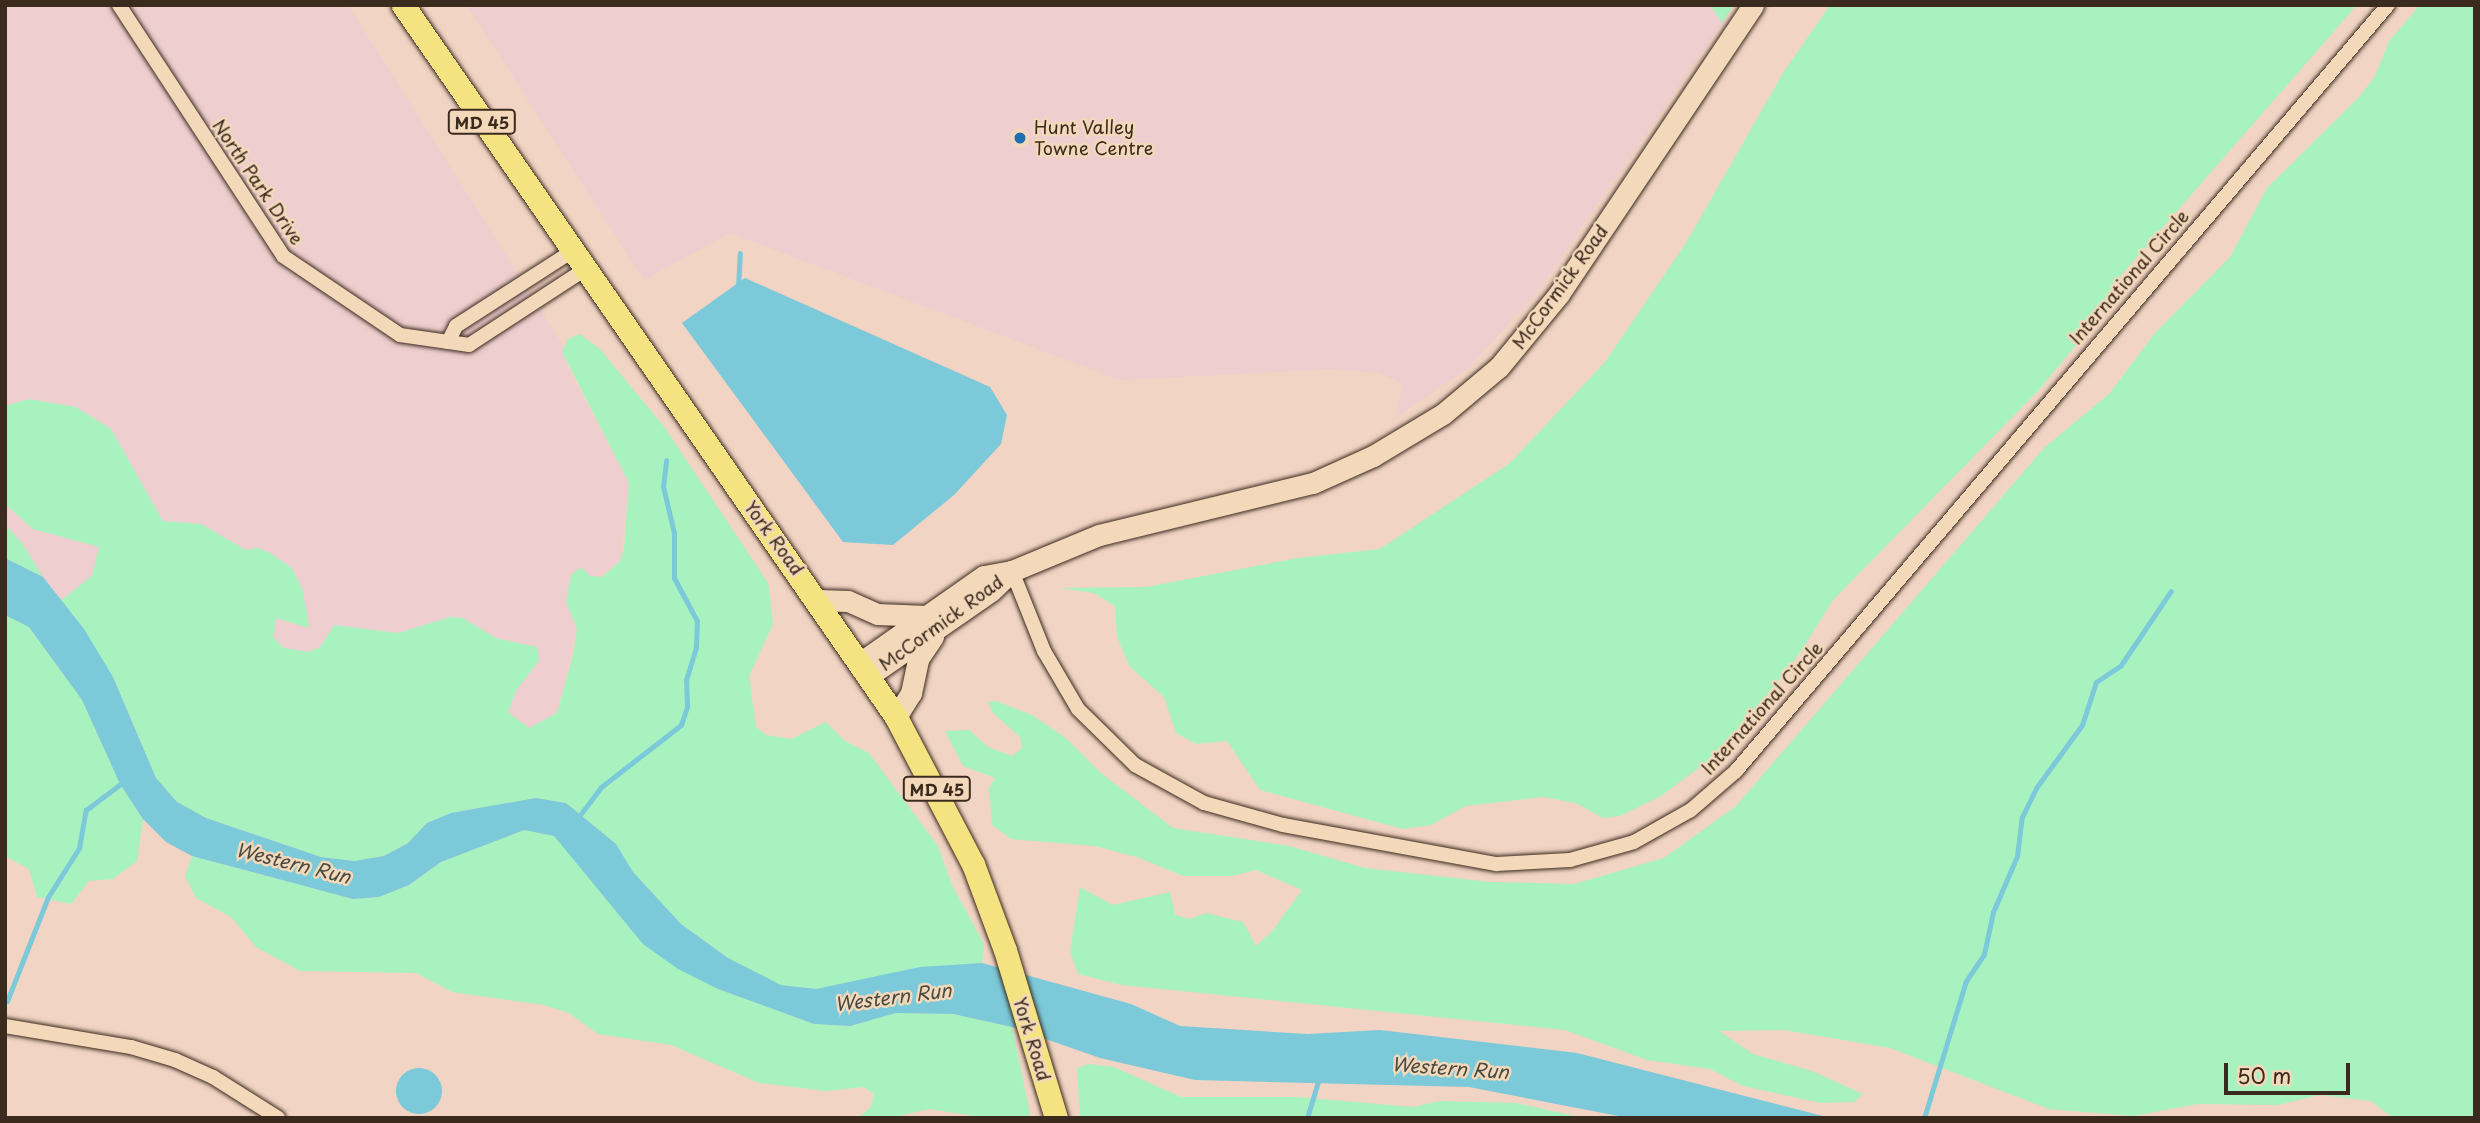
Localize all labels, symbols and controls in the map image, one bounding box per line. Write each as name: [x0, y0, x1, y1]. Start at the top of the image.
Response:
road number: MD 45: [447, 110, 517, 134]
street label: North Park Drive: [208, 115, 308, 249]
place label: Hunt Valley Towne Centre: [1034, 117, 1153, 160]
marker: Hunt Valley Towne Centre: [1012, 130, 1028, 146]
street label: International Circle: [2064, 205, 2194, 349]
street label: McCormick Road: [1507, 220, 1613, 354]
street label: York Road: [740, 497, 808, 579]
street label: McCormick Road: [874, 570, 1008, 676]
street label: International Circle: [1696, 637, 1828, 779]
road number: MD 45: [902, 776, 972, 802]
water label: Western Run: [233, 838, 353, 888]
water label: Western Run: [833, 979, 953, 1015]
street label: York Road: [1009, 994, 1055, 1084]
scale bar: [2228, 1050, 2354, 1094]
water label: Western Run: [1390, 1053, 1510, 1083]
text: 50 m: [2237, 1059, 2291, 1091]

